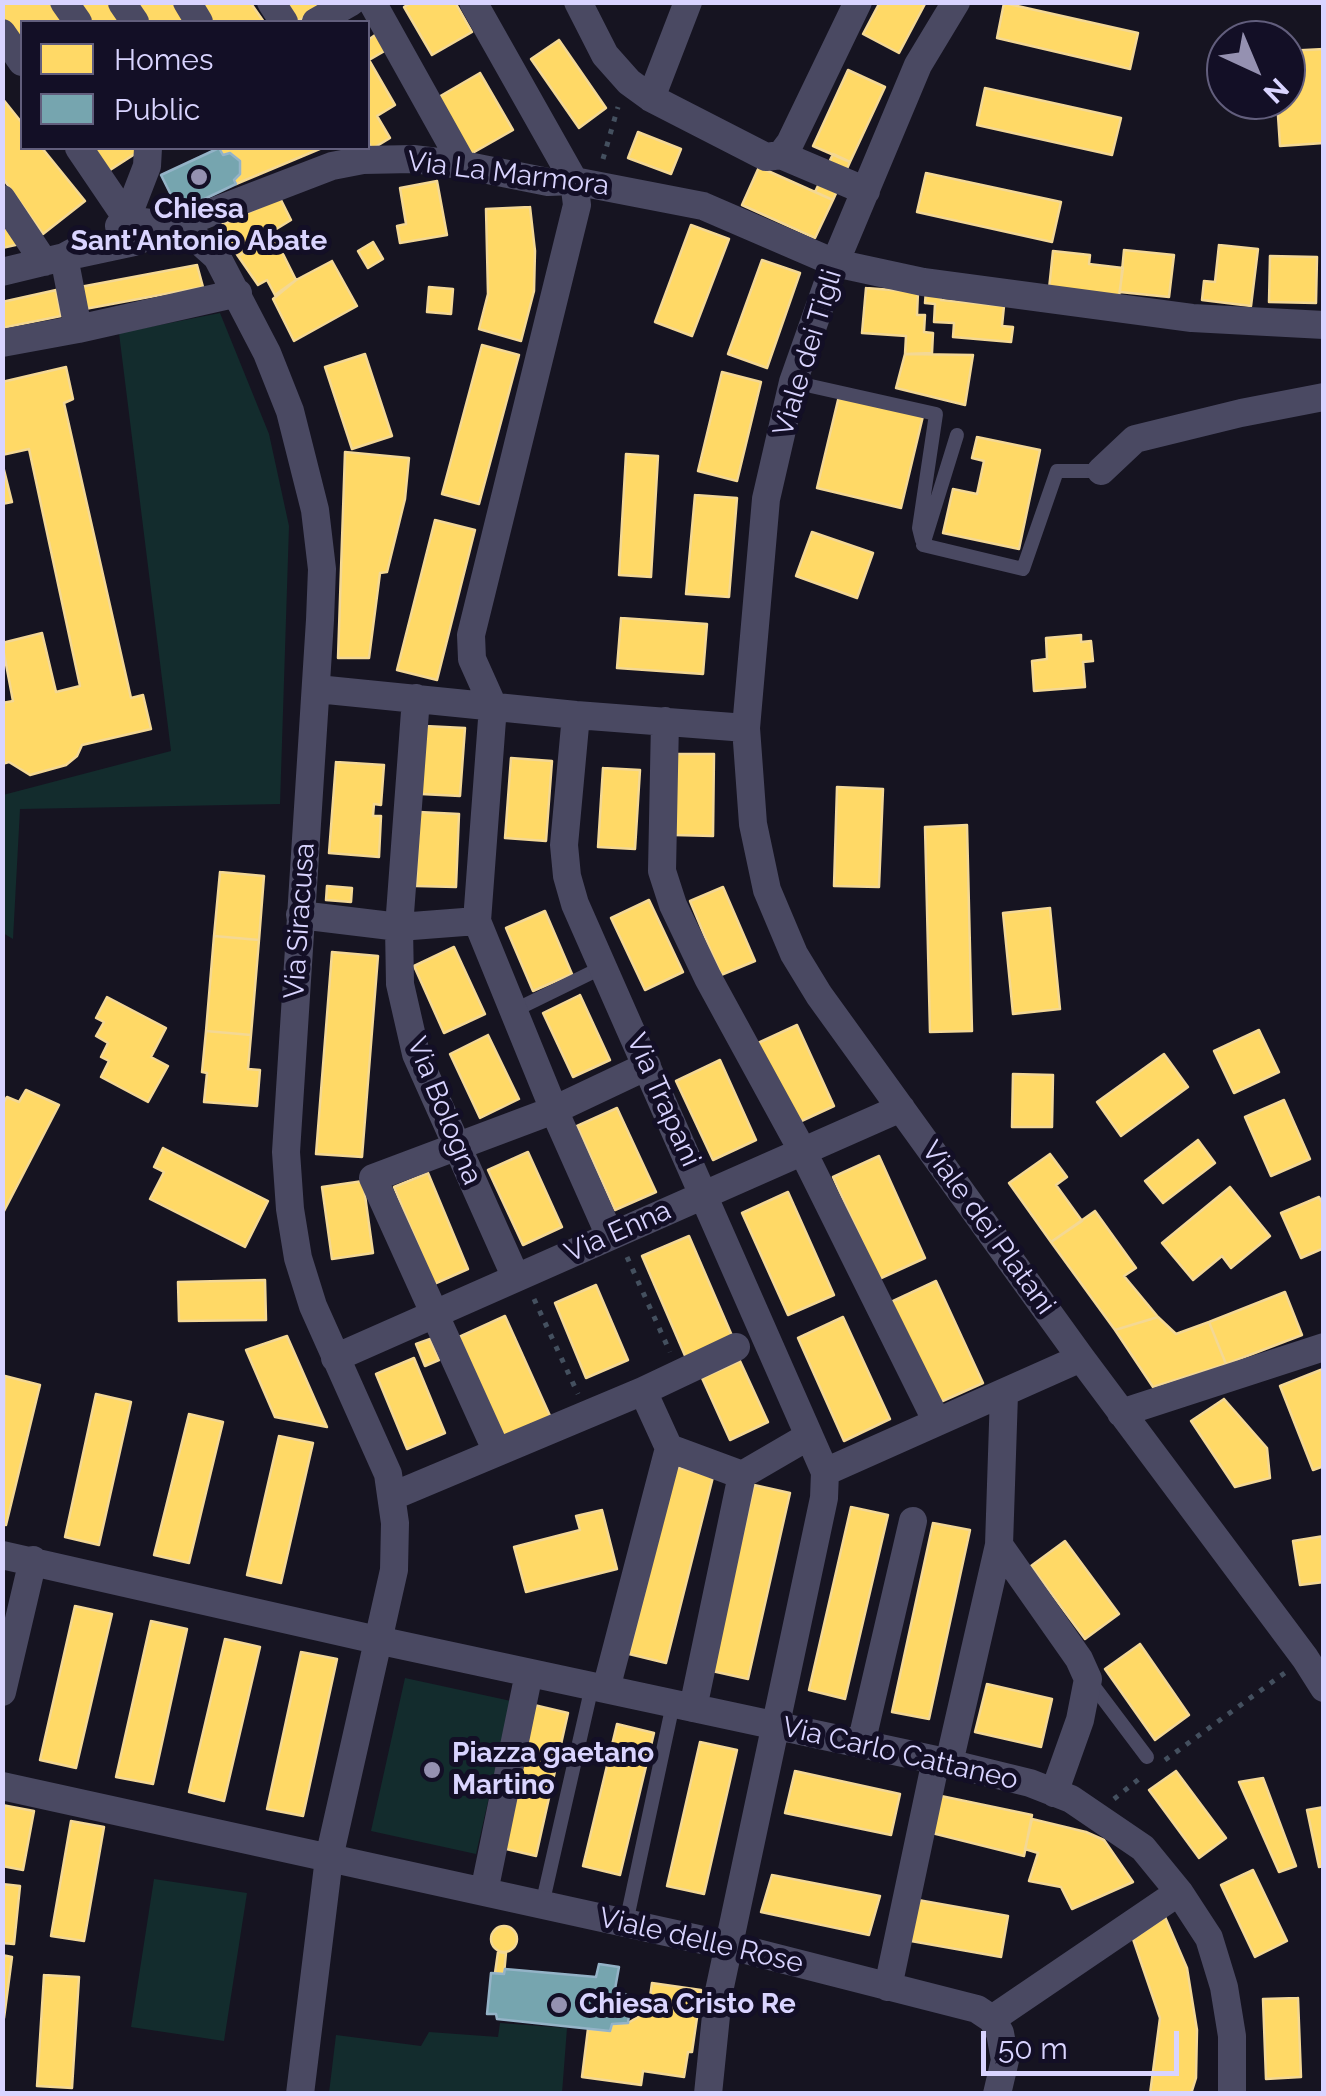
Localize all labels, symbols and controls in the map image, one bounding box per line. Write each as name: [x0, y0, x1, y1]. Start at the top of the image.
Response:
legend: [20, 20, 370, 150]
north arrow: [1206, 20, 1306, 120]
text: Homes: [114, 42, 213, 77]
text: N: [1257, 71, 1295, 110]
text: Public: [114, 92, 200, 127]
street label: Via La Marmora: [405, 145, 611, 203]
marker: Chiesa Sant'Antonio Abate: [188, 166, 210, 188]
place label: Chiesa Sant'Antonio Abate: [71, 193, 327, 259]
street label: Viale dei Tigli: [767, 265, 849, 441]
street label: Via Siracusa: [278, 842, 322, 1000]
street label: Via Trapani: [619, 1028, 707, 1172]
street label: Via Bologna: [399, 1032, 489, 1190]
street label: Viale dei Platani: [914, 1135, 1062, 1321]
street label: Via Enna: [560, 1194, 676, 1270]
street label: Via Carlo Cattaneo: [779, 1711, 1021, 1797]
place label: Piazza gaetano Martino: [452, 1737, 654, 1803]
marker: Piazza gaetano Martino: [421, 1759, 443, 1781]
street label: Viale delle Rose: [596, 1901, 806, 1981]
place label: Chiesa Cristo Re: [579, 1988, 796, 2022]
marker: Chiesa Cristo Re: [548, 1994, 570, 2016]
scale bar: [986, 2011, 1184, 2073]
text: 50 m: [998, 2031, 1068, 2066]

